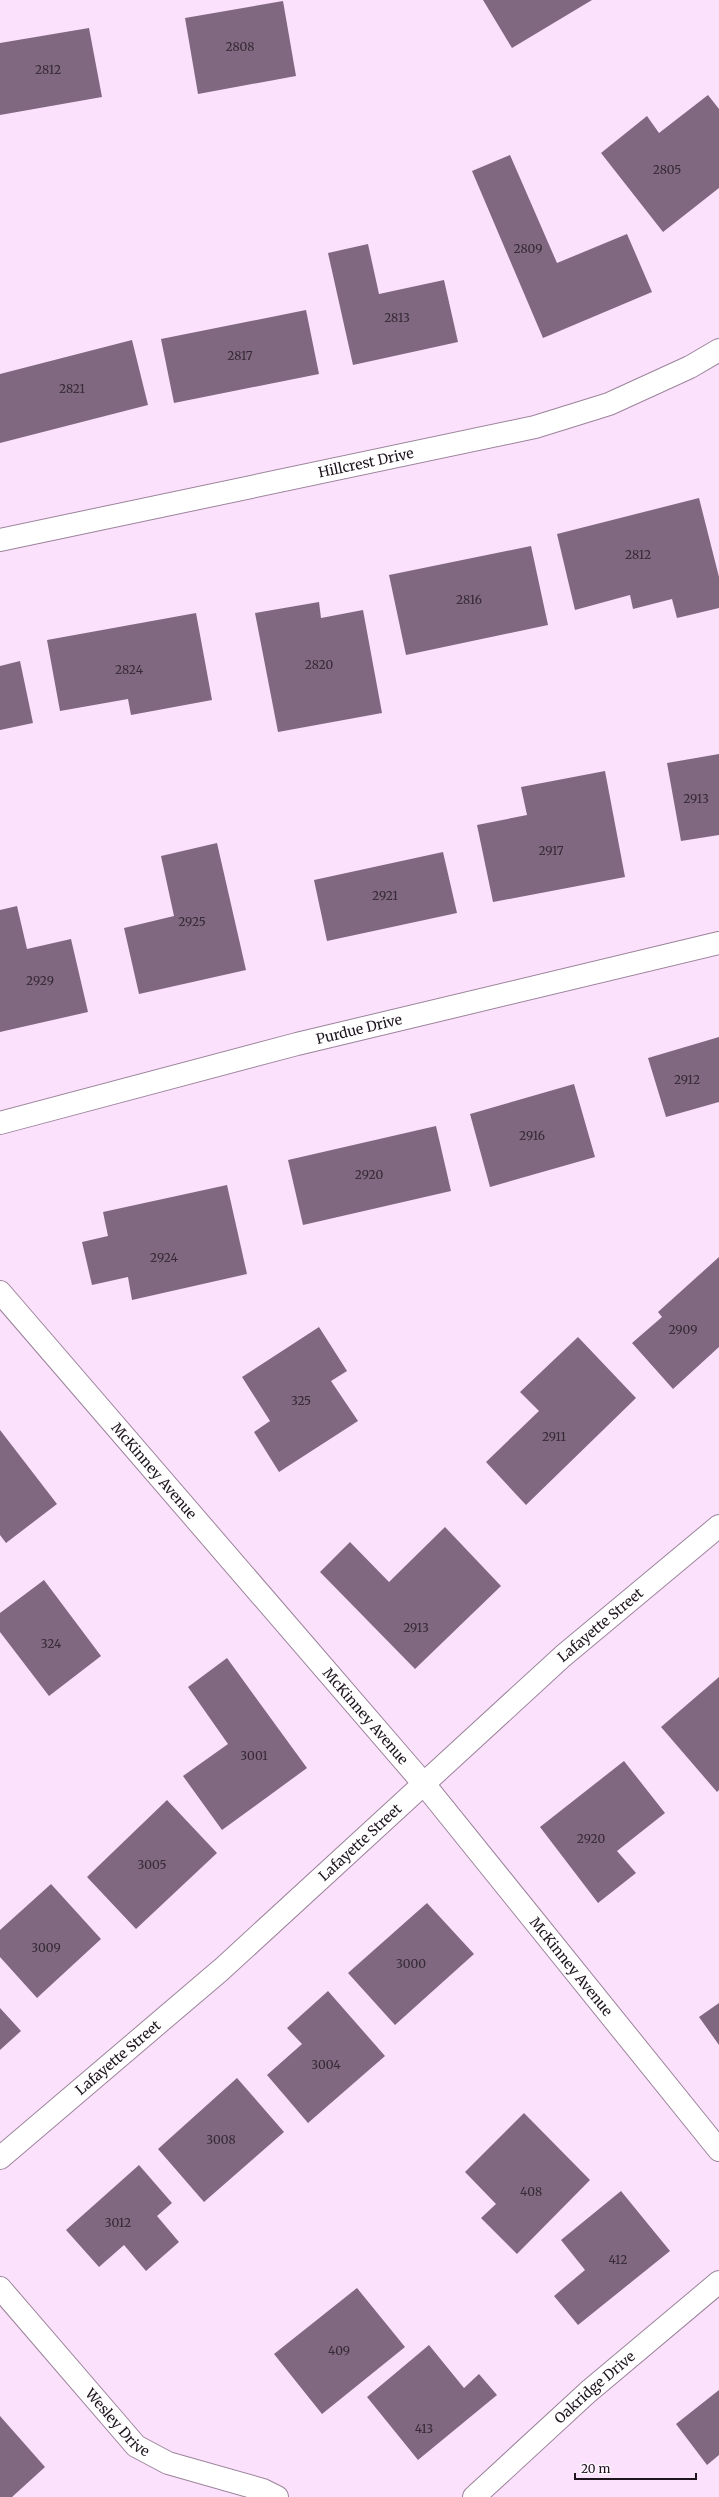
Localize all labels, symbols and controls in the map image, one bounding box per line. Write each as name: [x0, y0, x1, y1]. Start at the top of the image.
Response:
house number: 2808: [226, 39, 254, 54]
house number: 2812: [35, 62, 61, 77]
house number: 2805: [653, 162, 681, 177]
house number: 2809: [513, 241, 543, 256]
house number: 2813: [384, 310, 410, 325]
house number: 2817: [227, 348, 253, 363]
house number: 2821: [59, 381, 86, 396]
street label: Hillcrest Drive: [317, 444, 415, 482]
house number: 2812: [625, 547, 651, 562]
house number: 2816: [456, 592, 482, 607]
house number: 2820: [305, 657, 334, 672]
house number: 2824: [115, 662, 144, 677]
house number: 2913: [683, 791, 709, 806]
house number: 2917: [538, 843, 564, 858]
house number: 2921: [372, 888, 399, 903]
house number: 2925: [178, 914, 206, 929]
house number: 2929: [26, 973, 54, 988]
street label: Purdue Drive: [314, 1010, 404, 1048]
house number: 2912: [674, 1072, 700, 1087]
house number: 2916: [519, 1128, 545, 1143]
house number: 2920: [355, 1167, 383, 1182]
house number: 2924: [150, 1250, 179, 1265]
house number: 2909: [668, 1322, 698, 1337]
house number: 325: [291, 1393, 311, 1408]
street label: McKinney Avenue: [107, 1419, 201, 1523]
house number: 2911: [542, 1429, 567, 1444]
street label: Lafayette Street: [554, 1584, 647, 1666]
house number: 2913: [403, 1620, 429, 1635]
house number: 324: [41, 1636, 62, 1651]
street label: McKinney Avenue: [319, 1664, 412, 1768]
house number: 3001: [240, 1748, 268, 1763]
street label: Lafayette Street: [315, 1799, 406, 1885]
house number: 2920: [577, 1831, 605, 1846]
house number: 3005: [137, 1857, 167, 1872]
street label: McKinney Avenue: [526, 1914, 616, 2020]
house number: 3009: [31, 1940, 61, 1955]
house number: 3000: [396, 1956, 426, 1971]
street label: Lafayette Street: [72, 2016, 165, 2099]
house number: 3004: [311, 2057, 341, 2072]
house number: 3008: [206, 2132, 236, 2147]
house number: 408: [520, 2184, 542, 2199]
house number: 3012: [105, 2215, 131, 2230]
house number: 412: [609, 2252, 627, 2267]
house number: 409: [328, 2343, 350, 2358]
street label: Oakridge Drive: [551, 2347, 639, 2427]
street label: Wesley Drive: [81, 2384, 153, 2461]
house number: 413: [415, 2421, 433, 2436]
scale bar: [575, 2455, 696, 2481]
text: 20 m: [581, 2461, 610, 2476]

